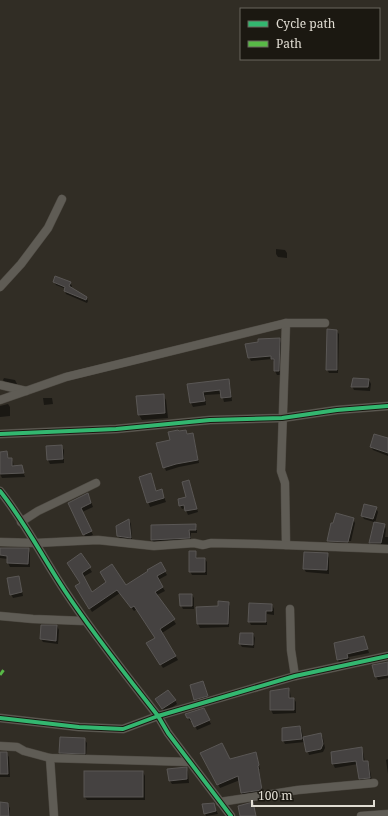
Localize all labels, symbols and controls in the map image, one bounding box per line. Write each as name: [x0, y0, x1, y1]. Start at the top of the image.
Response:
legend: [240, 8, 380, 60]
text: Cycle path: [276, 15, 336, 32]
text: Path: [276, 35, 302, 52]
scale bar: [252, 782, 374, 808]
text: 100 m: [258, 787, 293, 804]

